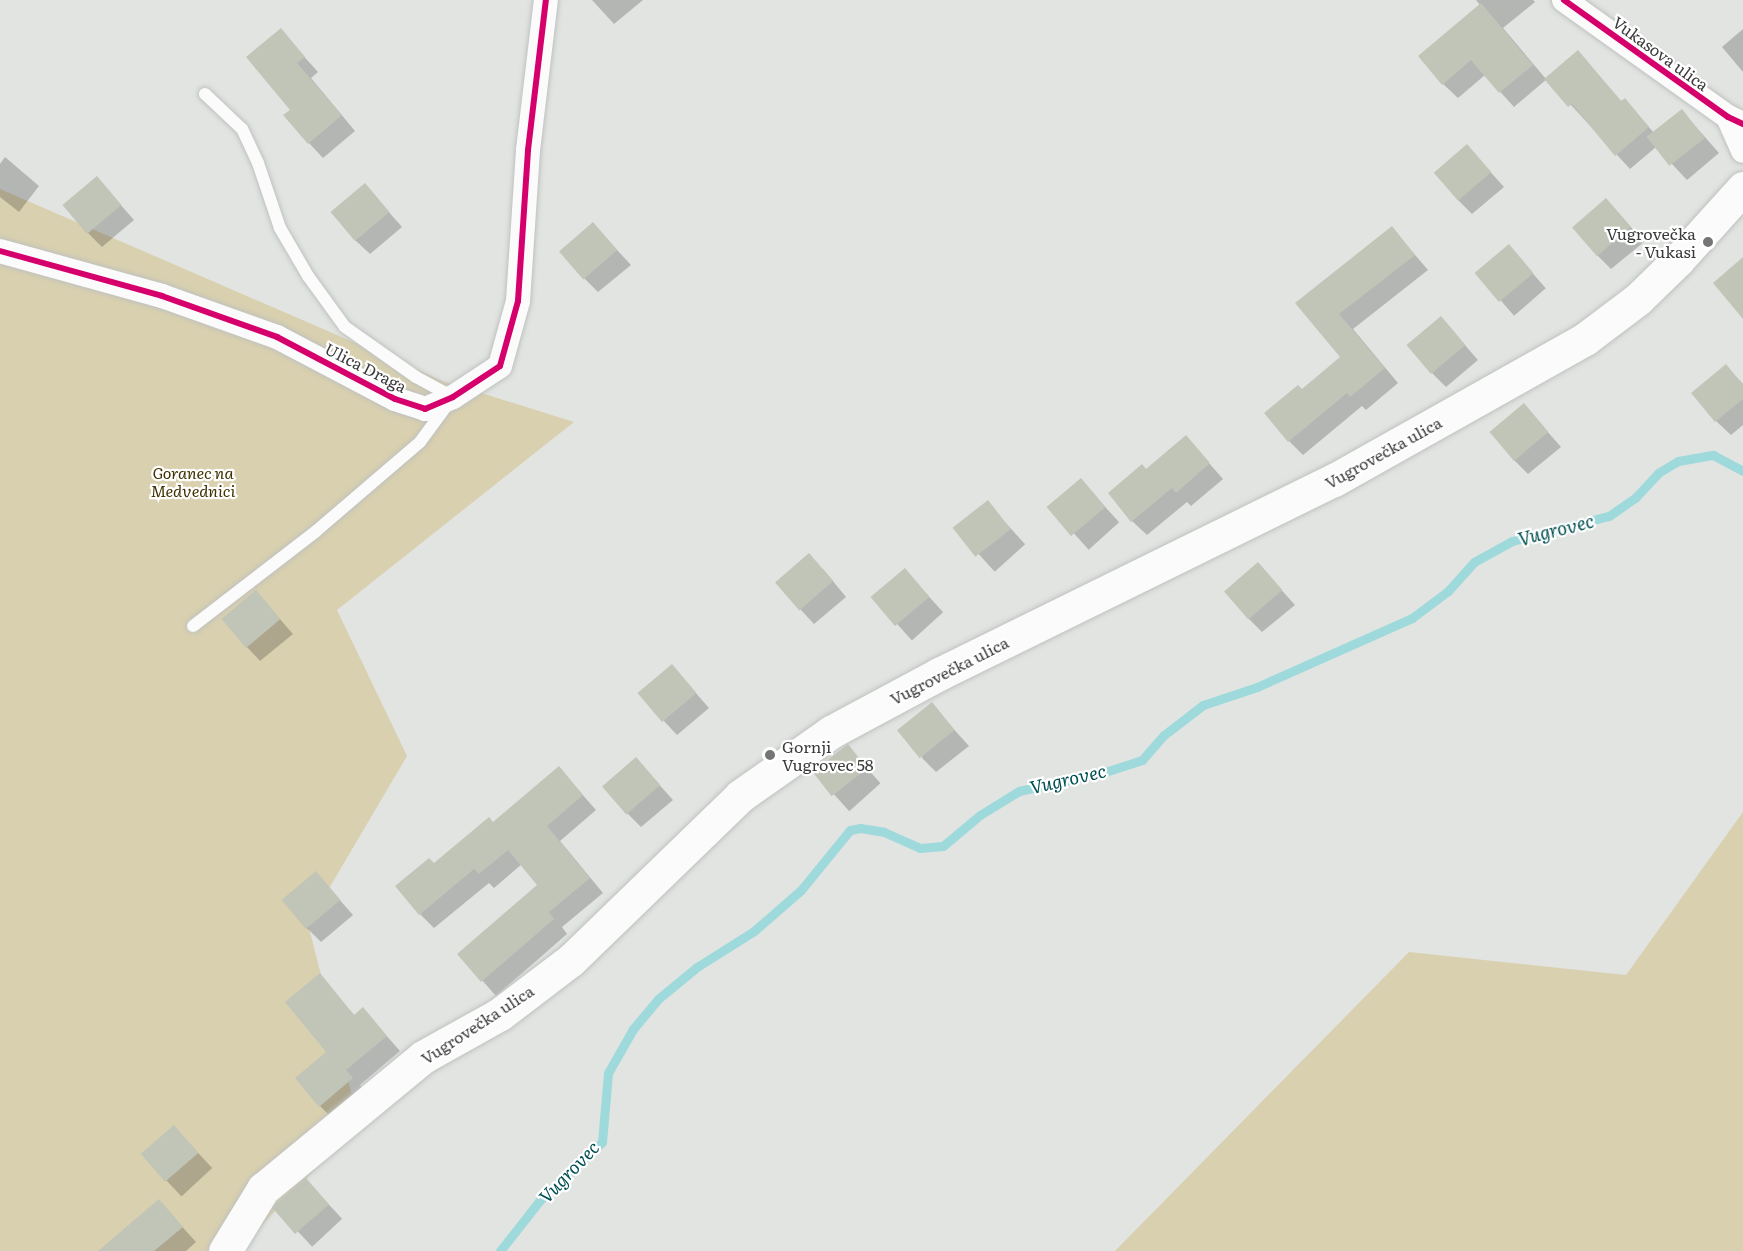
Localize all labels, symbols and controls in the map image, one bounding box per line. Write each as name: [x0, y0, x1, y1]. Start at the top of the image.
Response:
street label: Vukasova ulica: [1609, 12, 1713, 94]
place label: Vugrovečka - Vukasi: [1606, 223, 1696, 261]
marker: Vugrovečka - Vukasi: [1701, 235, 1715, 249]
street label: Ulica Draga: [322, 338, 410, 396]
street label: Vugrovečka ulica: [1321, 412, 1445, 492]
park label: Goranec na Medvednici: [151, 462, 235, 500]
water label: Vugrovec: [1516, 510, 1596, 550]
street label: Vugrovečka ulica: [887, 632, 1011, 708]
place label: Gornji Vugrovec 58: [782, 736, 874, 774]
marker: Gornji Vugrovec 58: [763, 748, 777, 762]
water label: Vugrovec: [1028, 760, 1108, 798]
street label: Vugrovečka ulica: [417, 980, 537, 1068]
water label: Vugrovec: [534, 1137, 604, 1207]

